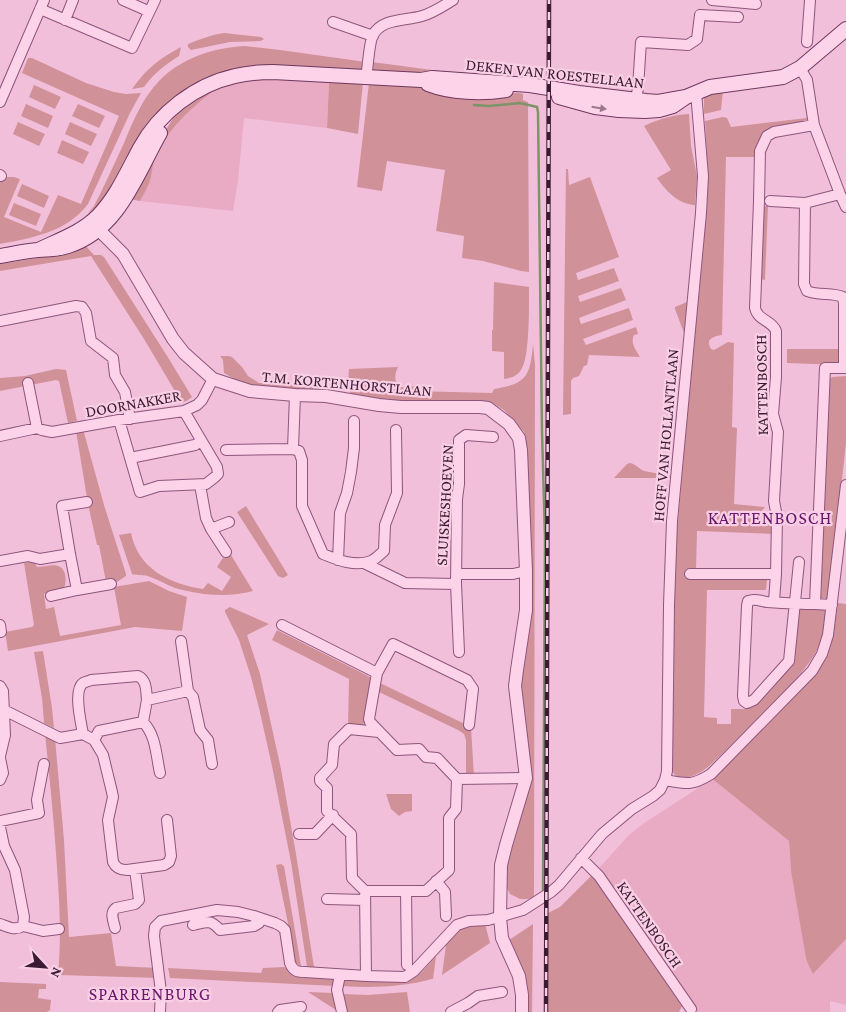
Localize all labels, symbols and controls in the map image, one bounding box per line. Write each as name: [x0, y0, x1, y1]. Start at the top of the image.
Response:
street label: DEKEN VAN ROESTELLAAN: [465, 56, 645, 91]
one-way arrow: [591, 104, 607, 112]
street label: KATTENBOSCH: [752, 334, 771, 436]
street label: HOFF VAN HOLLANTLAAN: [649, 348, 682, 522]
street label: T.M. KORTENHORSTLAAN: [261, 368, 433, 399]
street label: DOORNAKKER: [84, 387, 182, 420]
street label: SLUISKESHOEVEN: [433, 444, 456, 566]
district label: KATTENBOSCH: [708, 508, 832, 528]
street label: KATTENBOSCH: [614, 878, 686, 971]
north arrow: [20, 942, 70, 992]
text: N: [47, 965, 66, 981]
district label: SPARRENBURG: [89, 984, 211, 1004]

